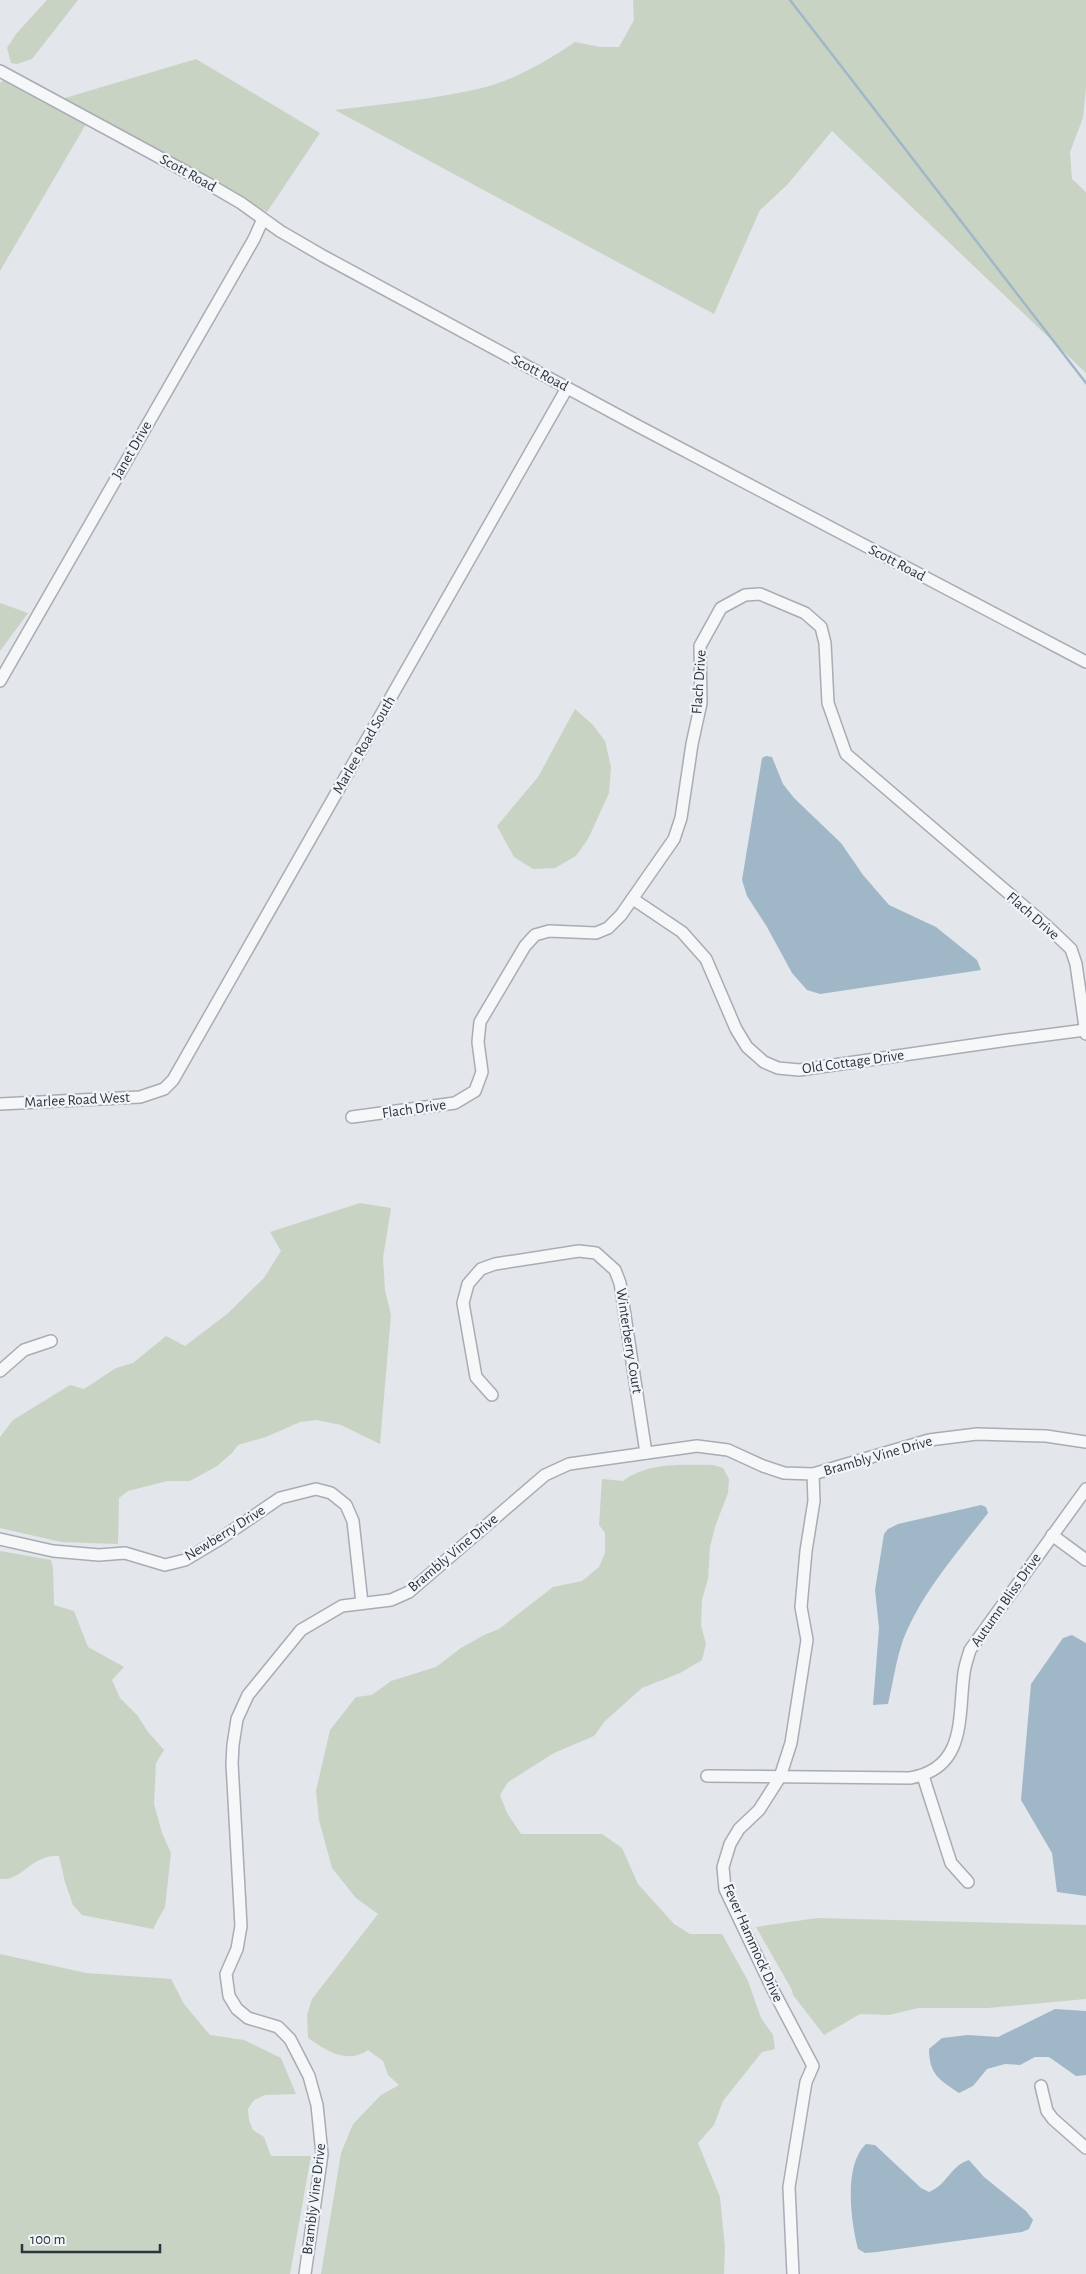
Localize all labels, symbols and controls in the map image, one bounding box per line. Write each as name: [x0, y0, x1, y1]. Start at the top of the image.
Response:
street label: Scott Road: [157, 151, 219, 195]
street label: Scott Road: [509, 352, 571, 394]
street label: Janet Drive: [109, 418, 155, 482]
street label: Scott Road: [866, 542, 928, 584]
street label: Flach Drive: [689, 649, 709, 715]
street label: Marlee Road South: [330, 694, 398, 796]
street label: Flach Drive: [1004, 889, 1062, 943]
street label: Old Cottage Drive: [801, 1047, 905, 1077]
street label: Marlee Road West: [24, 1090, 130, 1110]
street label: Flach Drive: [381, 1097, 447, 1121]
street label: Winterberry Court: [613, 1287, 645, 1395]
street label: Brambly Vine Drive: [822, 1433, 934, 1479]
street label: Newberry Drive: [182, 1502, 268, 1564]
street label: Brambly Vine Drive: [405, 1511, 501, 1595]
street label: Autumn Bliss Drive: [968, 1550, 1044, 1650]
street label: Fever Hammock Drive: [720, 1882, 786, 2004]
street label: Brambly Vine Drive: [300, 2142, 328, 2256]
scale bar: [22, 2222, 160, 2254]
text: 100 m: [30, 2232, 65, 2247]

